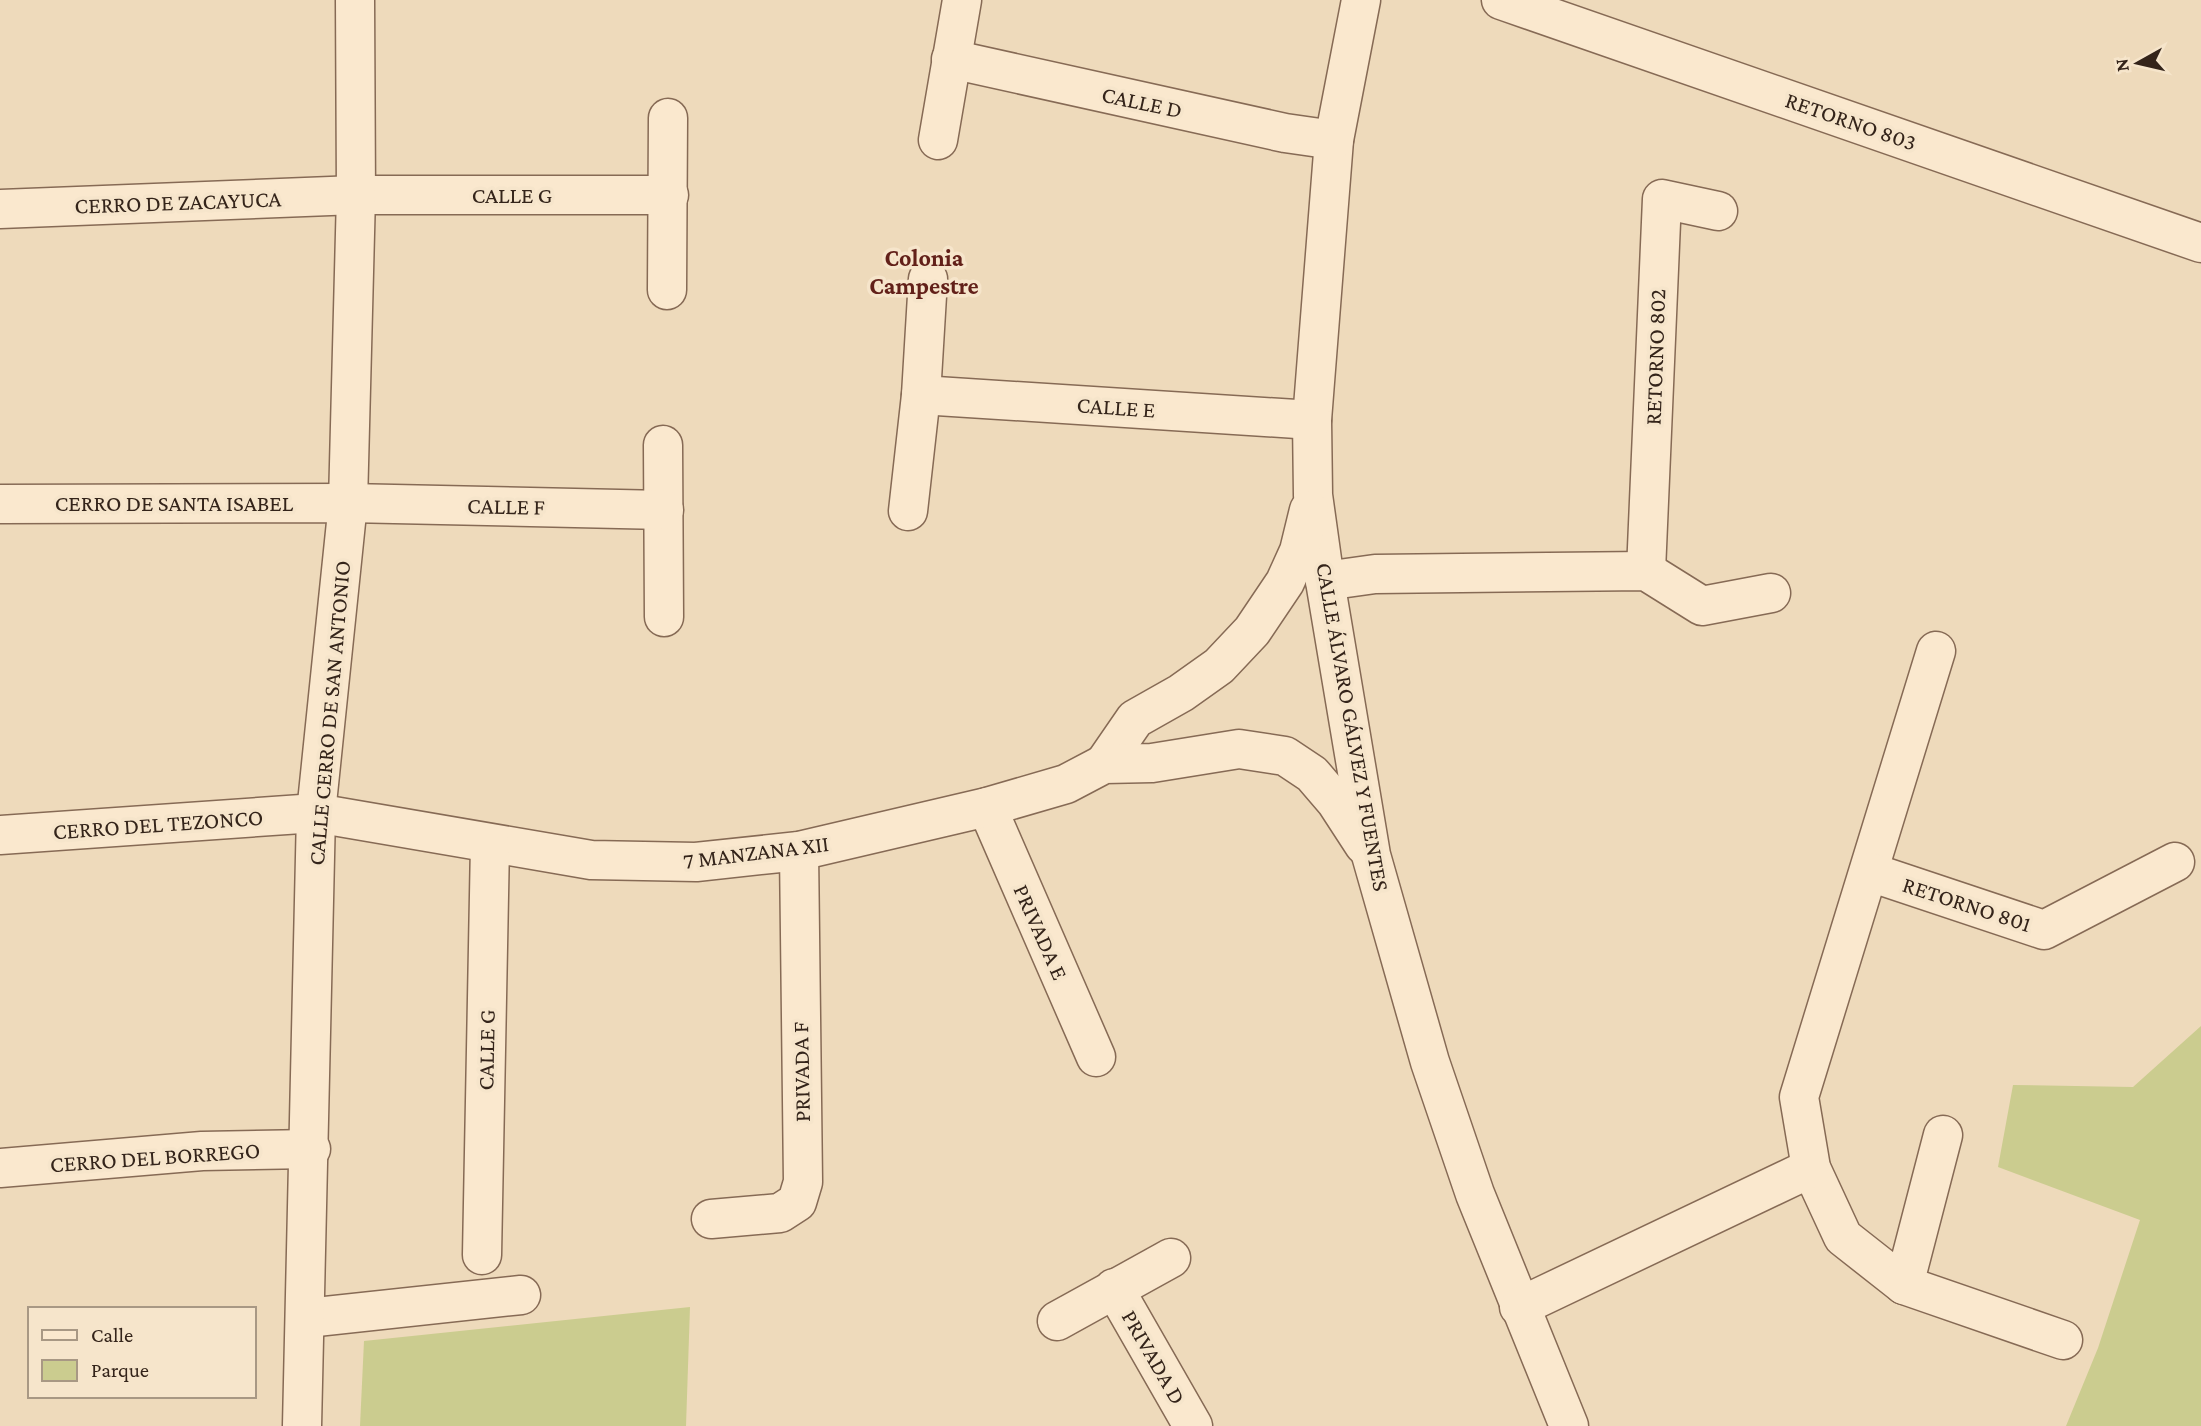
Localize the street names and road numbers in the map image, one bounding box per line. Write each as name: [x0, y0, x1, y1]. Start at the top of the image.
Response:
street label: CALLE D: [1099, 81, 1185, 123]
street label: RETORNO 803: [1782, 86, 1920, 156]
street label: CALLE G: [472, 182, 552, 208]
street label: CERRO DE ZACAYUCA: [74, 185, 283, 219]
street label: RETORNO 802: [1640, 288, 1670, 426]
street label: CALLE E: [1076, 391, 1156, 423]
street label: CERRO DE SANTA ISABEL: [55, 490, 294, 516]
street label: CALLE F: [467, 492, 545, 520]
street label: CALLE CERRO DE SAN ANTONIO: [303, 559, 355, 867]
street label: CALLE ÁLVARO GÁLVEZ Y FUENTES: [1311, 561, 1395, 893]
street label: CERRO DEL TEZONCO: [52, 804, 264, 844]
street label: 7 MANZANA XII: [682, 830, 830, 874]
street label: RETORNO 801: [1899, 871, 2035, 937]
street label: PRIVADA E: [1008, 880, 1074, 984]
street label: CALLE G: [472, 1009, 500, 1091]
street label: PRIVADA F: [787, 1022, 815, 1122]
street label: CERRO DEL BORREGO: [49, 1137, 261, 1177]
street label: PRIVADA D: [1117, 1305, 1191, 1409]

